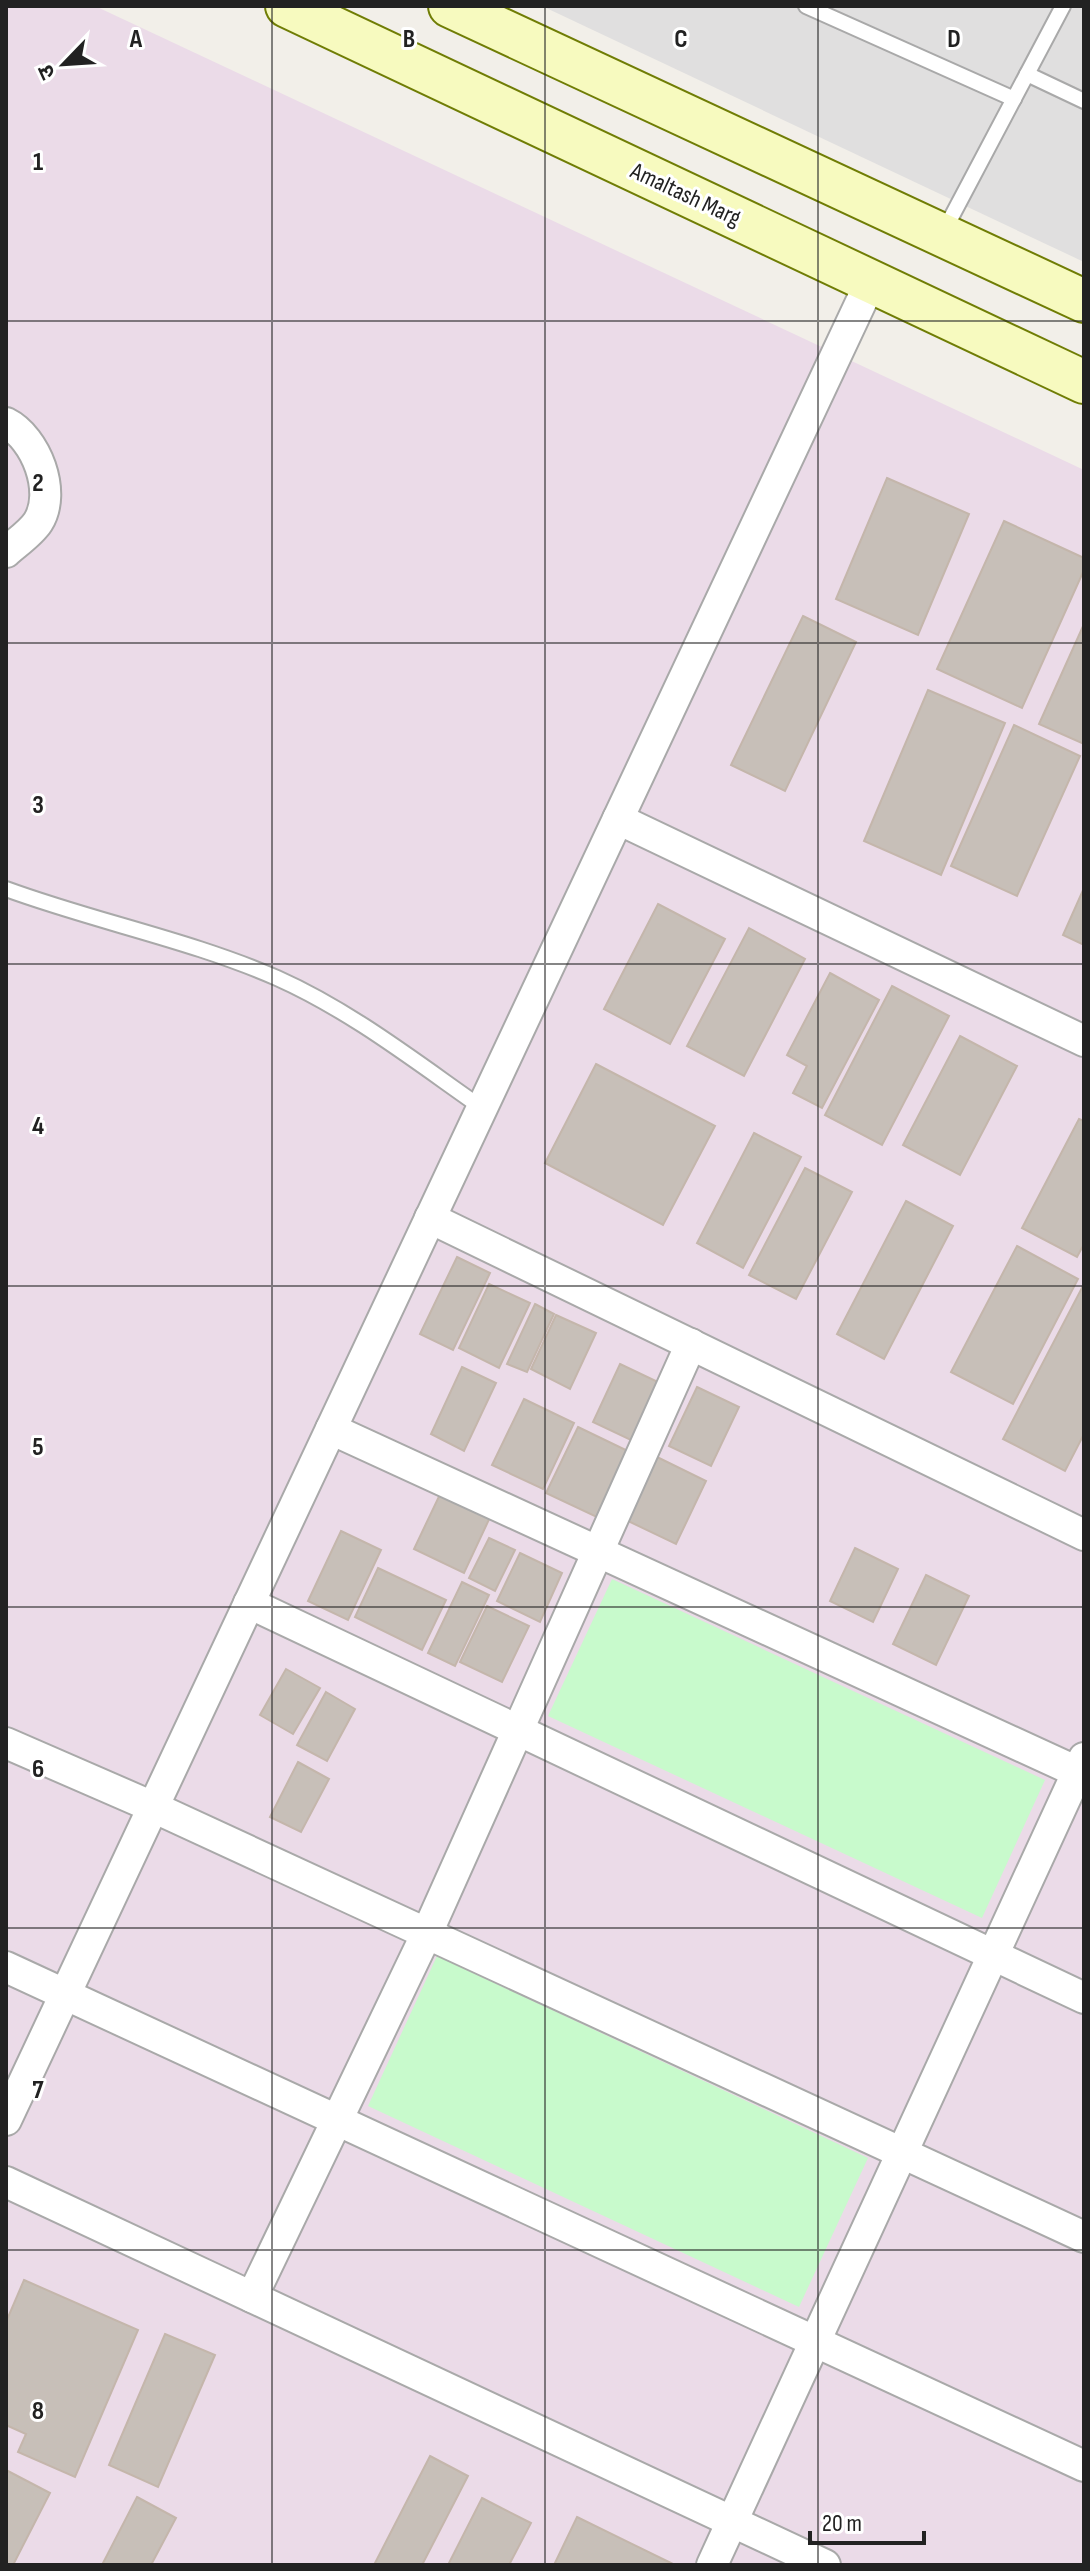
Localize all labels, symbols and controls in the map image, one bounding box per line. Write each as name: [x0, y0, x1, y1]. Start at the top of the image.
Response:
north arrow: [24, 24, 104, 104]
text: A: [129, 24, 143, 55]
text: B: [403, 24, 415, 55]
text: C: [674, 24, 688, 55]
text: D: [947, 24, 961, 55]
text: उ: [32, 59, 62, 83]
text: 1: [33, 147, 43, 178]
street label: Amaltash Marg: [625, 156, 746, 233]
text: 2: [32, 468, 44, 499]
text: 3: [32, 790, 44, 821]
text: 4: [32, 1111, 44, 1142]
text: 5: [32, 1432, 44, 1463]
text: 6: [32, 1754, 44, 1785]
text: 7: [32, 2075, 44, 2106]
text: 8: [32, 2396, 44, 2427]
scale bar: [810, 2495, 924, 2545]
text: 20 m: [822, 2509, 862, 2538]

